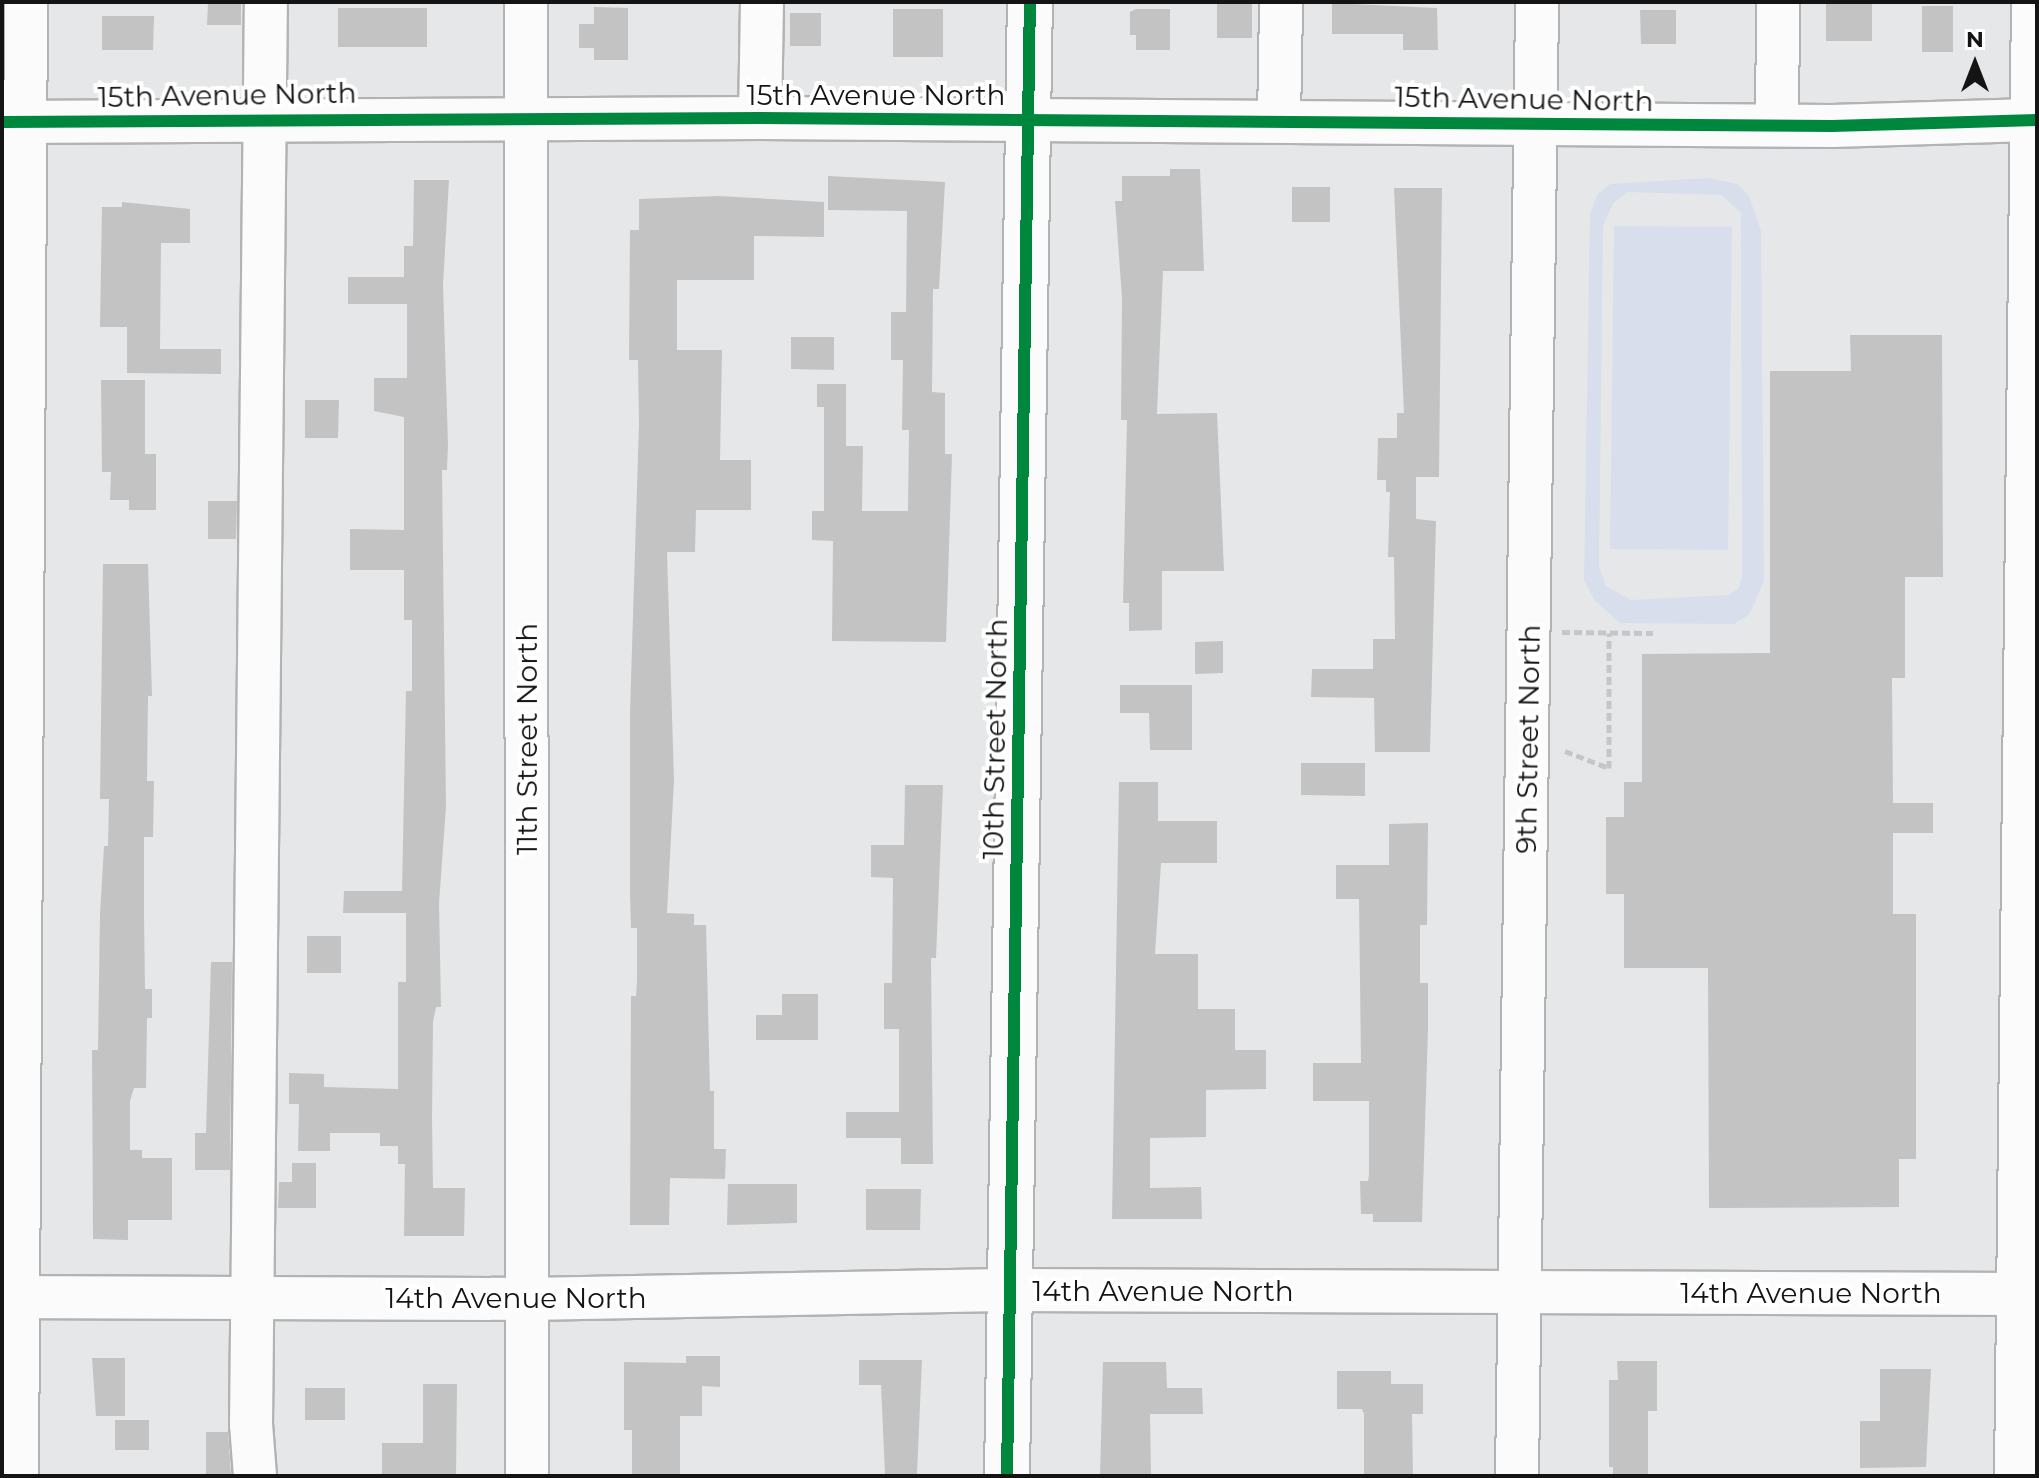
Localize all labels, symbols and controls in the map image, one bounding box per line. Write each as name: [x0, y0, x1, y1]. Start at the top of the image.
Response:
north arrow: [1935, 24, 2015, 104]
text: N: [1966, 26, 1984, 53]
street label: 15th Avenue North: [97, 76, 357, 114]
street label: 15th Avenue North: [747, 78, 1005, 112]
street label: 15th Avenue North: [1394, 80, 1654, 118]
street label: 10th Street North: [976, 618, 1014, 860]
street label: 11th Street North: [510, 623, 544, 855]
street label: 9th Street North: [1509, 624, 1547, 854]
street label: 14th Avenue North: [1032, 1274, 1294, 1308]
street label: 14th Avenue North: [1680, 1276, 1942, 1310]
street label: 14th Avenue North: [385, 1281, 647, 1315]

